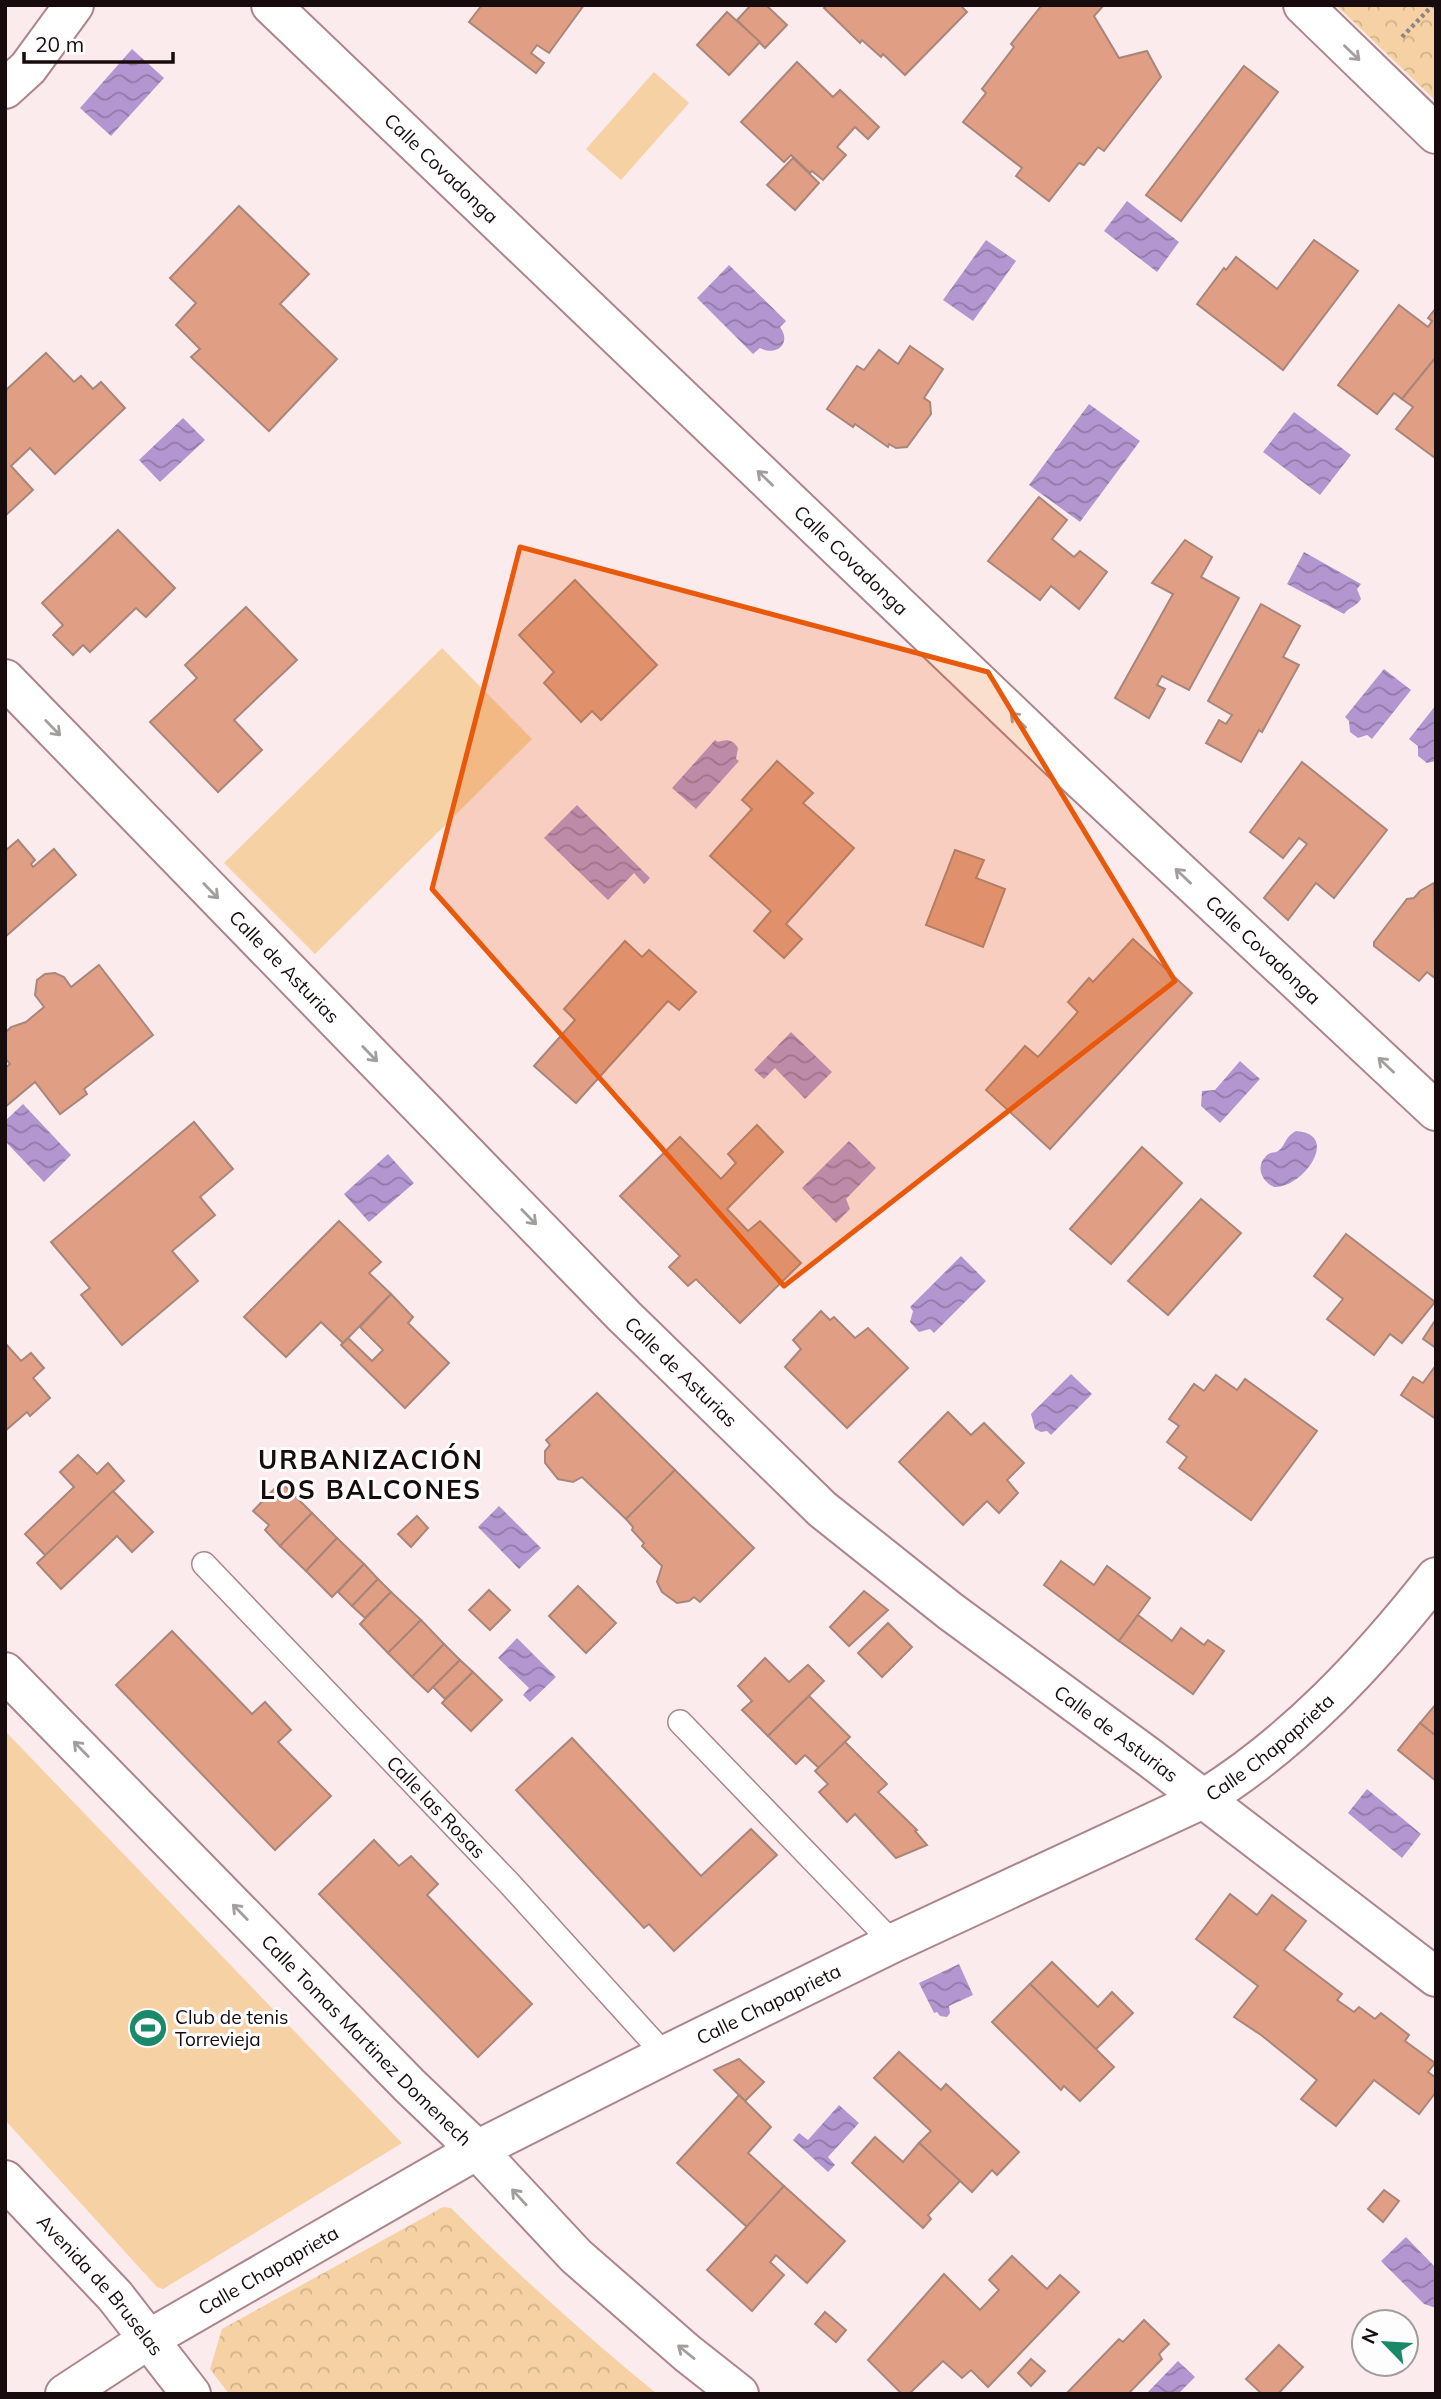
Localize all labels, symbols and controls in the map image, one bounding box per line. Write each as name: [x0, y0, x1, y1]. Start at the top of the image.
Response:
scale bar: [24, 21, 173, 65]
text: 20 m: [35, 31, 84, 57]
one-way arrow: [1343, 44, 1360, 61]
street label: Calle Covadonga: [379, 108, 504, 228]
one-way arrow: [757, 470, 774, 487]
street label: Calle Covadonga: [789, 500, 913, 620]
one-way arrow: [1010, 711, 1027, 728]
one-way arrow: [44, 719, 61, 736]
one-way arrow: [1175, 868, 1192, 885]
one-way arrow: [203, 882, 220, 899]
street label: Calle Covadonga: [1200, 890, 1326, 1009]
street label: Calle de Asturias: [224, 905, 345, 1028]
one-way arrow: [362, 1046, 379, 1063]
one-way arrow: [1377, 1057, 1395, 1073]
one-way arrow: [520, 1209, 537, 1226]
street label: Calle de Asturias: [620, 1311, 743, 1432]
district label: URBANIZACIÓN LOS BALCONES: [258, 1443, 484, 1506]
street label: Calle de Asturias: [1050, 1680, 1183, 1787]
street label: Calle Chapaprieta: [1201, 1688, 1339, 1806]
one-way arrow: [72, 1741, 89, 1758]
street label: Calle las Rosas: [382, 1751, 491, 1863]
one-way arrow: [231, 1904, 248, 1921]
street label: Calle Tomas Martinez Domenech: [256, 1929, 477, 2151]
street label: Calle Chapaprieta: [692, 1959, 845, 2050]
place label: Club de tenis Torrevieja: [175, 2005, 289, 2051]
sports icon: Club de tenis Torrevieja: [127, 2007, 169, 2049]
one-way arrow: [511, 2189, 528, 2206]
street label: Avenida de Bruselas: [32, 2210, 169, 2360]
street label: Calle Chapaprieta: [194, 2220, 343, 2320]
north arrow: [1350, 2308, 1420, 2378]
text: N: [1356, 2324, 1384, 2347]
one-way arrow: [677, 2344, 695, 2360]

